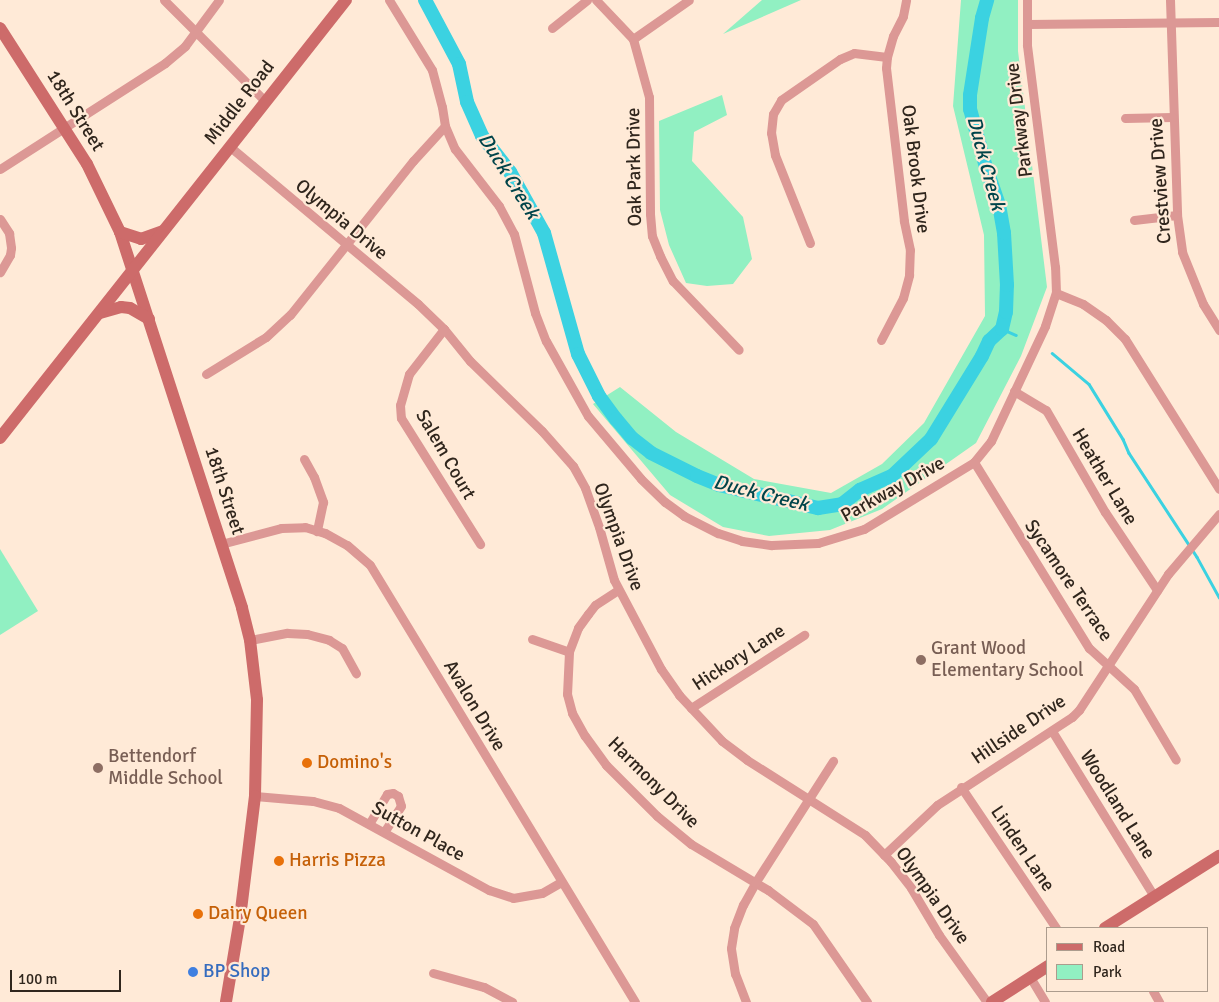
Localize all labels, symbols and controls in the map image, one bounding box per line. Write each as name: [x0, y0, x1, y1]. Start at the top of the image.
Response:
street label: Middle Road: [200, 56, 280, 150]
street label: Parkway Drive: [1002, 62, 1038, 178]
street label: 18th Street: [41, 66, 109, 156]
street label: Oak Brook Drive: [896, 103, 934, 235]
street label: Oak Park Drive: [623, 107, 647, 227]
water label: Duck Creek: [962, 113, 1010, 213]
street label: Crestview Drive: [1145, 117, 1177, 245]
water label: Duck Creek: [473, 129, 545, 223]
street label: Olympia Drive: [290, 175, 392, 265]
street label: Salem Court: [410, 406, 480, 504]
street label: Heather Lane: [1066, 425, 1142, 529]
street label: 18th Street: [199, 444, 249, 538]
street label: Parkway Drive: [837, 452, 949, 528]
water label: Duck Creek: [711, 470, 811, 516]
street label: Olympia Drive: [588, 480, 648, 594]
street label: Sycamore Terrace: [1019, 516, 1117, 646]
street label: Hickory Lane: [688, 620, 790, 696]
place label: Grant Wood Elementary School: [931, 638, 1084, 682]
marker: Grant Wood Elementary School: [915, 654, 927, 666]
street label: Avalon Drive: [438, 656, 510, 756]
street label: Hillside Drive: [968, 690, 1070, 770]
street label: Harmony Drive: [602, 732, 704, 834]
place label: Bettendorf Middle School: [108, 746, 223, 790]
street label: Woodland Lane: [1074, 746, 1160, 864]
place label: Domino's: [317, 752, 392, 774]
marker: Domino's: [301, 757, 313, 769]
marker: Bettendorf Middle School: [92, 762, 104, 774]
street label: Sutton Place: [368, 797, 468, 867]
street label: Linden Lane: [985, 802, 1059, 896]
street label: Olympia Drive: [890, 843, 974, 949]
place label: Harris Pizza: [289, 850, 386, 872]
marker: Harris Pizza: [273, 855, 285, 867]
place label: Dairy Queen: [208, 903, 308, 925]
marker: Dairy Queen: [192, 908, 204, 920]
legend: [1046, 927, 1209, 992]
text: Road: [1093, 938, 1125, 956]
scale bar: [12, 960, 124, 992]
place label: BP Shop: [203, 961, 270, 983]
text: Park: [1093, 963, 1122, 981]
marker: BP Shop: [187, 966, 199, 978]
text: 100 m: [18, 970, 58, 988]

